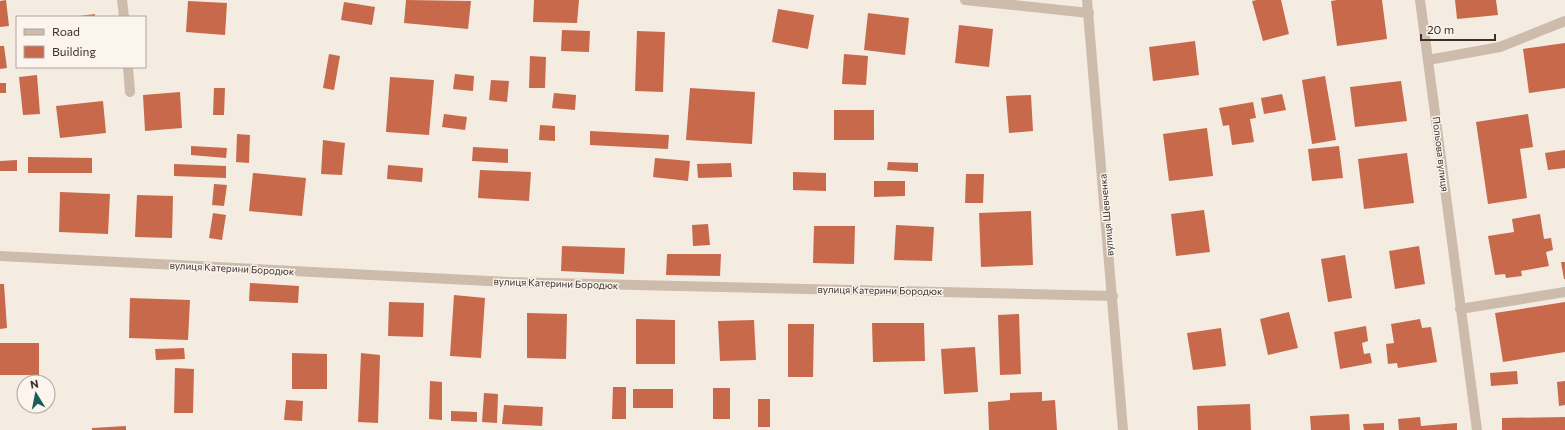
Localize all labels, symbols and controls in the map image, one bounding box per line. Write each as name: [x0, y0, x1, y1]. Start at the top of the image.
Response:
legend: [16, 16, 146, 68]
scale bar: [1421, 16, 1495, 42]
text: 20 m: [1427, 22, 1454, 36]
text: Road: [52, 24, 80, 38]
text: Building: [52, 44, 96, 58]
street label: Польова вулиця: [1430, 116, 1452, 192]
street label: вулиця Шевченка: [1096, 173, 1116, 257]
street label: вулиця Катерини Бородюк: [169, 259, 295, 277]
street label: вулиця Катерини Бородюк: [493, 275, 619, 291]
street label: вулиця Катерини Бородюк: [818, 283, 943, 297]
north arrow: [16, 374, 56, 414]
text: N: [29, 377, 39, 391]

